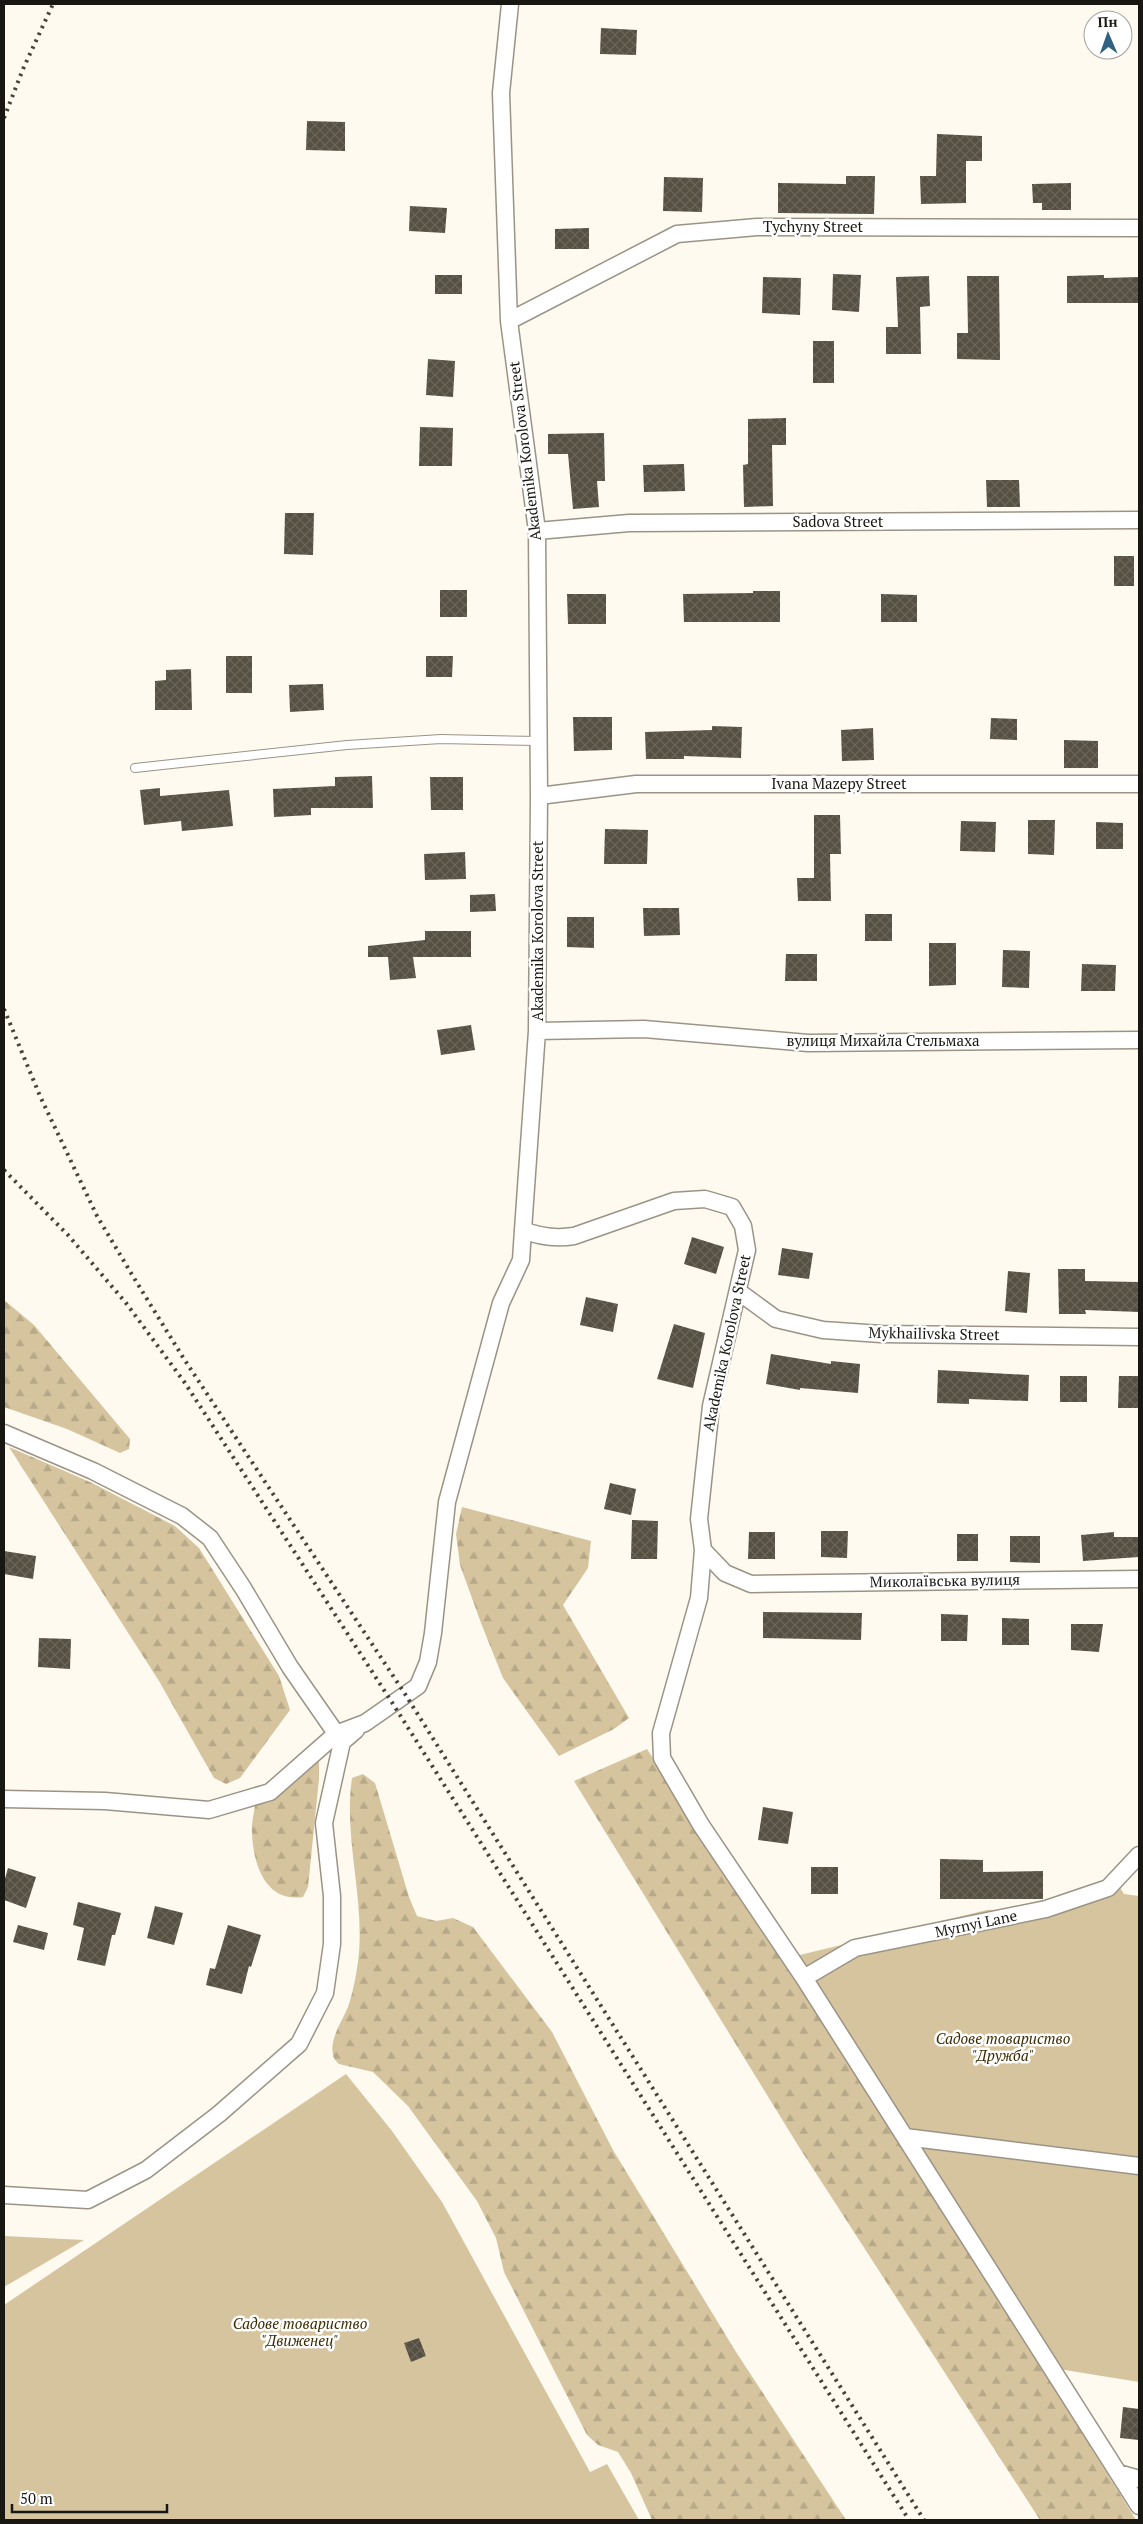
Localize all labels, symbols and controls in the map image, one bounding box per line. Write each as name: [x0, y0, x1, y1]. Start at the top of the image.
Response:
north arrow: [1083, 10, 1133, 60]
text: Пн: [1097, 12, 1118, 31]
street label: Tychyny Street: [763, 216, 863, 236]
street label: Akademika Korolova Street: [503, 360, 545, 542]
street label: Sadova Street: [793, 511, 884, 531]
street label: Ivana Mazepy Street: [771, 773, 907, 793]
street label: Akademika Korolova Street: [527, 840, 547, 1021]
street label: вулиця Михайла Стельмаха: [787, 1030, 980, 1050]
street label: Akademika Korolova Street: [697, 1252, 755, 1433]
street label: Mykhailivska Street: [868, 1322, 1000, 1344]
street label: Миколаївська вулиця: [870, 1569, 1020, 1591]
street label: Myrnyi Lane: [933, 1905, 1019, 1941]
park label: Садове товариство "Дружба": [936, 2028, 1071, 2065]
park label: Садове товариство "Движенец": [233, 2313, 368, 2350]
scale bar: [12, 2482, 168, 2514]
text: 50 m: [20, 2488, 53, 2508]

